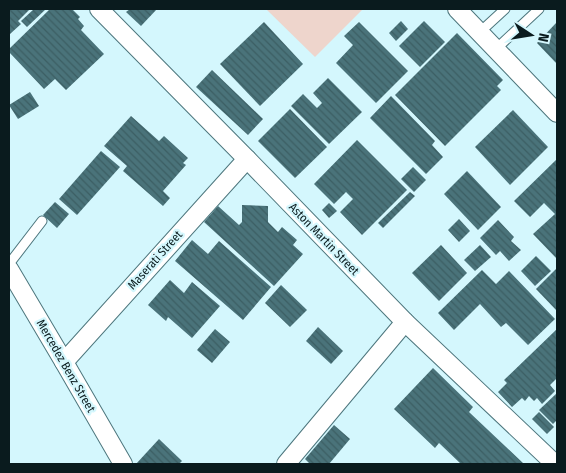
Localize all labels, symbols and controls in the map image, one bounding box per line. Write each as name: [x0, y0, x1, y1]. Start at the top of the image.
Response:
north arrow: [506, 10, 556, 60]
text: N: [534, 32, 552, 43]
street label: Aston Martin Street: [286, 200, 362, 278]
street label: Maserati Street: [125, 228, 185, 292]
street label: Mercedez Benz Street: [34, 317, 98, 415]

